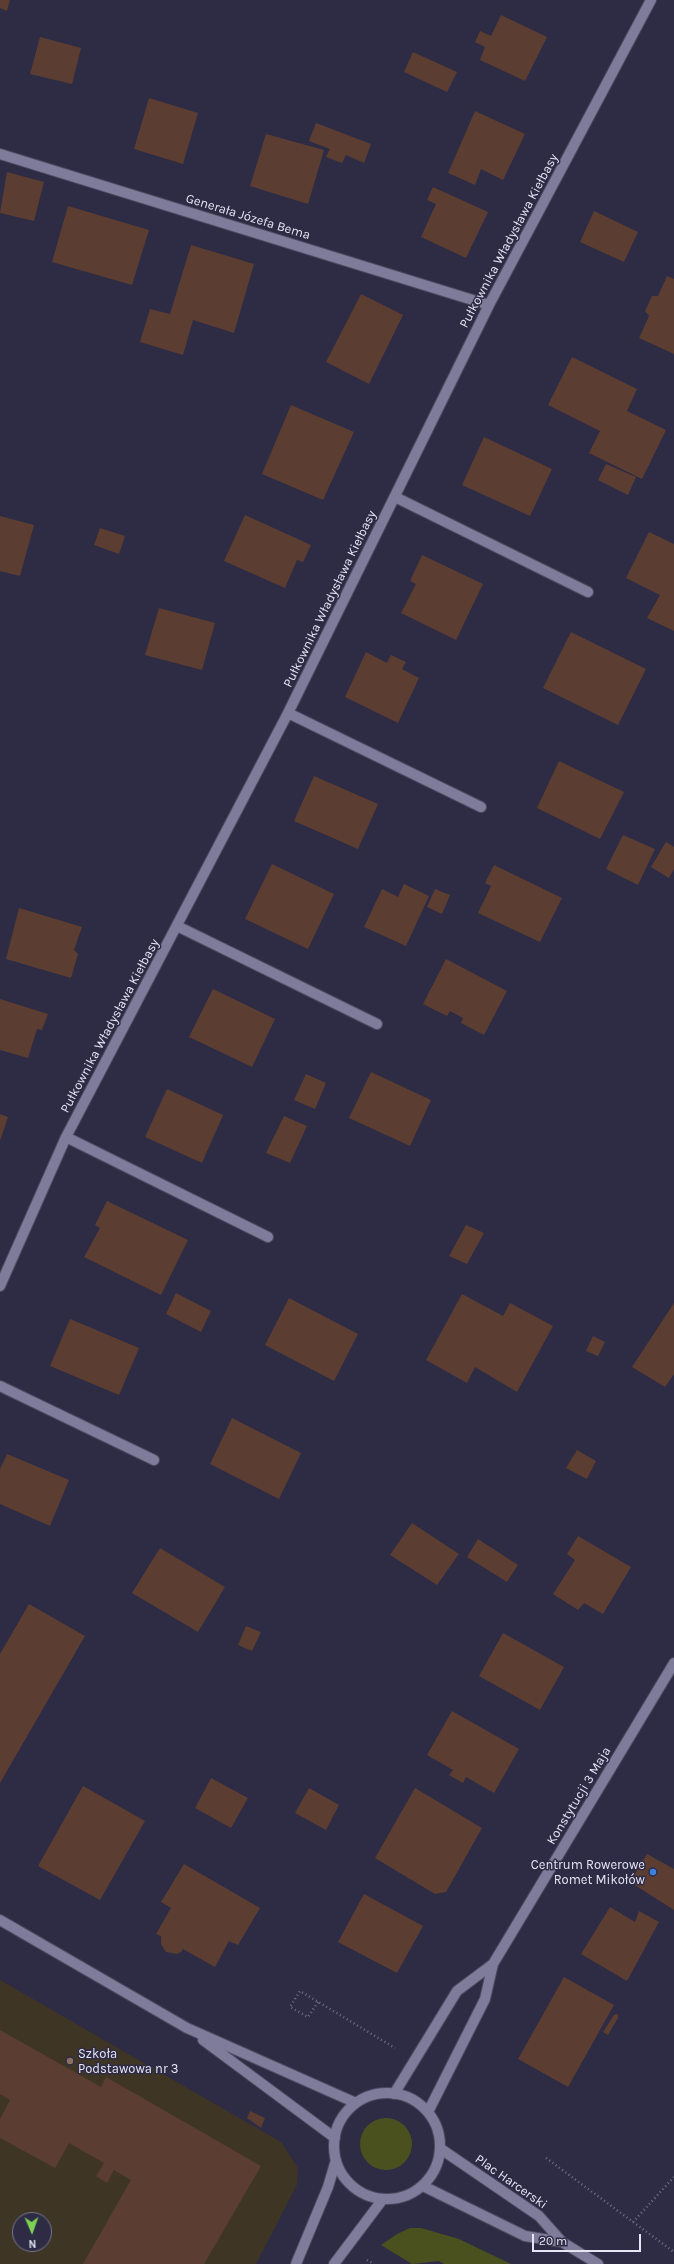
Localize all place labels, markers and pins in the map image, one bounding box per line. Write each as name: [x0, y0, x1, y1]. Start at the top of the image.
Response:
place label: Centrum Rowerowe Romet Mikołów: [531, 1857, 645, 1888]
marker: Centrum Rowerowe Romet Mikołów: [648, 1867, 658, 1877]
place label: Szkoła Podstawowa nr 3: [78, 2046, 178, 2077]
marker: Szkoła Podstawowa nr 3: [65, 2056, 75, 2066]

